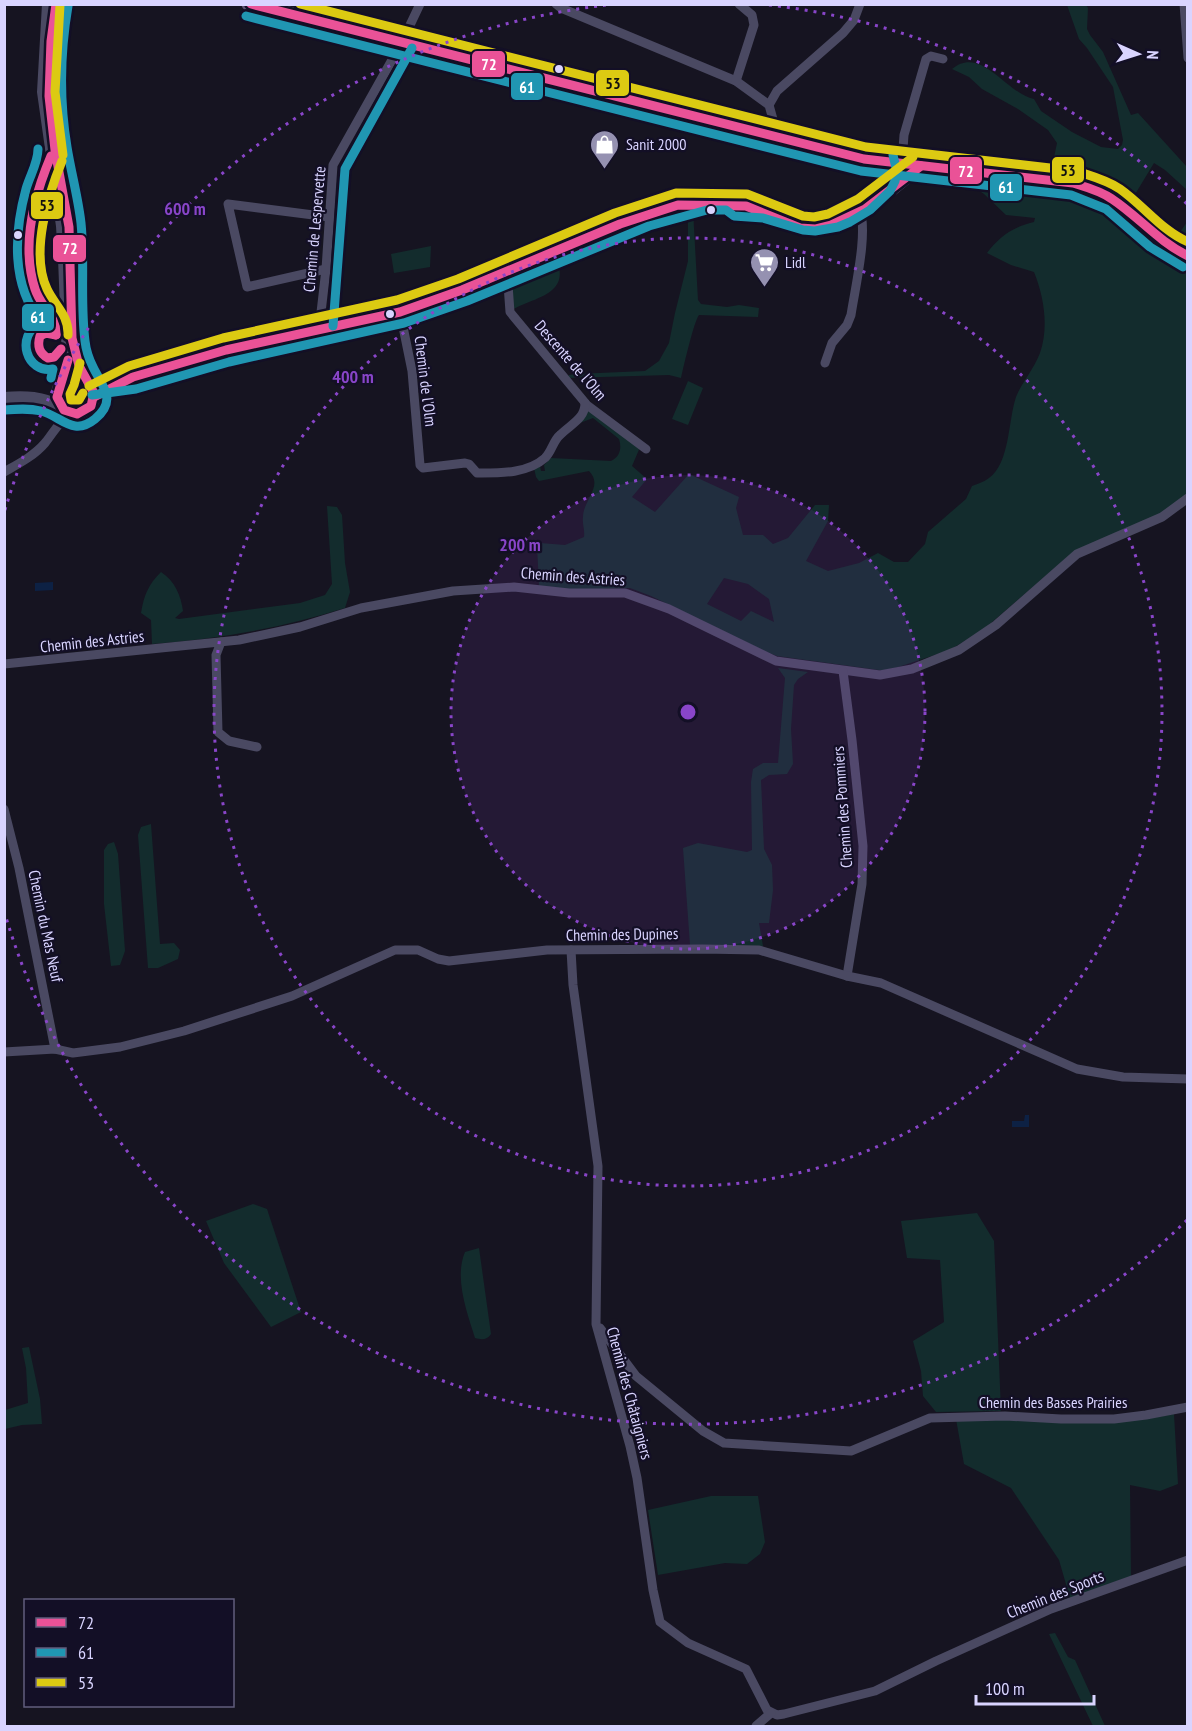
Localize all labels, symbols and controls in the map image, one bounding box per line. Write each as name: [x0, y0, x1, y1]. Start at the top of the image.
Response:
north arrow: [1108, 24, 1168, 84]
line badge: 72: [471, 50, 506, 78]
text: N: [1143, 50, 1163, 60]
text: 72: [481, 54, 497, 74]
unlabelled marker: [553, 63, 565, 75]
line badge: 53: [595, 69, 630, 97]
line badge: 61: [510, 72, 544, 101]
text: 53: [605, 73, 621, 93]
text: 61: [519, 77, 535, 97]
shop icon: Sanit 2000: [589, 128, 621, 170]
place label: Sanit 2000: [626, 134, 686, 154]
line badge: 72: [949, 156, 983, 185]
line badge: 53: [1051, 156, 1085, 184]
text: 53: [1060, 160, 1076, 180]
text: 72: [958, 161, 974, 181]
street label: Chemin de Lespervette: [299, 165, 329, 293]
line badge: 61: [989, 173, 1023, 202]
text: 61: [998, 177, 1014, 197]
line badge: 53: [30, 191, 64, 220]
text: 53: [39, 195, 55, 215]
text: 600 m: [164, 197, 206, 220]
unlabelled marker: [705, 204, 717, 216]
unlabelled marker: [12, 229, 24, 241]
line badge: 72: [52, 234, 87, 263]
text: 72: [62, 238, 78, 258]
supermarket icon: Lidl: [748, 246, 780, 288]
place label: Lidl: [785, 252, 806, 272]
line badge: 61: [21, 303, 55, 332]
text: 61: [30, 307, 46, 327]
unlabelled marker: [384, 308, 396, 320]
street label: Descente de l'Olm: [531, 316, 611, 404]
street label: Chemin de l'Olm: [411, 334, 441, 428]
text: 400 m: [332, 365, 374, 388]
text: 200 m: [499, 533, 541, 556]
street label: Chemin des Astries: [520, 562, 626, 590]
street label: Chemin des Astries: [39, 626, 145, 656]
centre of rings: [678, 702, 698, 722]
street label: Chemin des Pommiers: [828, 745, 856, 869]
street label: Chemin du Mas Neuf: [24, 868, 68, 985]
street label: Chemin des Dupines: [566, 923, 678, 945]
street label: Chemin des Châtaigniers: [603, 1325, 657, 1461]
street label: Chemin des Basses Prairies: [979, 1392, 1127, 1412]
street label: Chemin des Sports: [1004, 1565, 1106, 1623]
legend: [24, 1599, 234, 1707]
text: 72: [78, 1611, 94, 1634]
text: 61: [78, 1641, 94, 1664]
scale bar: [976, 1668, 1094, 1706]
text: 53: [78, 1671, 94, 1694]
text: 100 m: [985, 1677, 1025, 1700]

